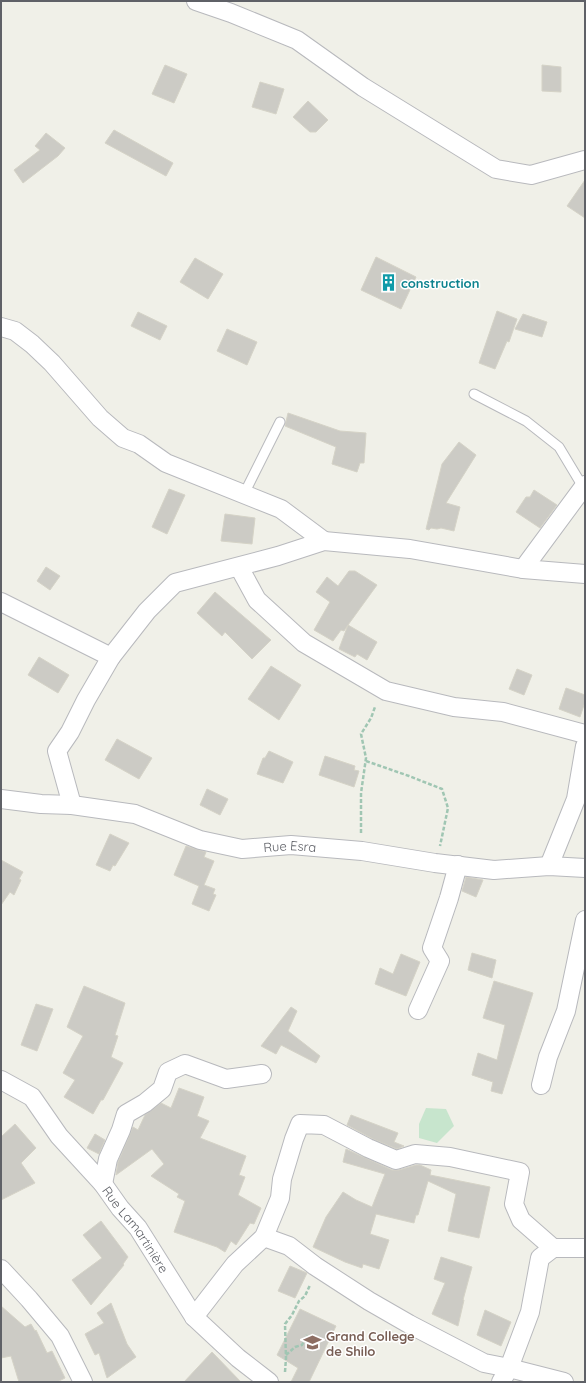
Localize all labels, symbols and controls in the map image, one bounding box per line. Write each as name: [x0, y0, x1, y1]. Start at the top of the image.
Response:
building icon: construction: [378, 273, 398, 293]
place label: construction: [401, 275, 479, 291]
street label: Rue Esra: [263, 837, 317, 855]
street label: Rue Lamartinière: [99, 1183, 172, 1276]
place label: Grand College de Shilo: [326, 1328, 415, 1359]
school or university icon: Grand College de Shilo: [303, 1333, 323, 1353]

